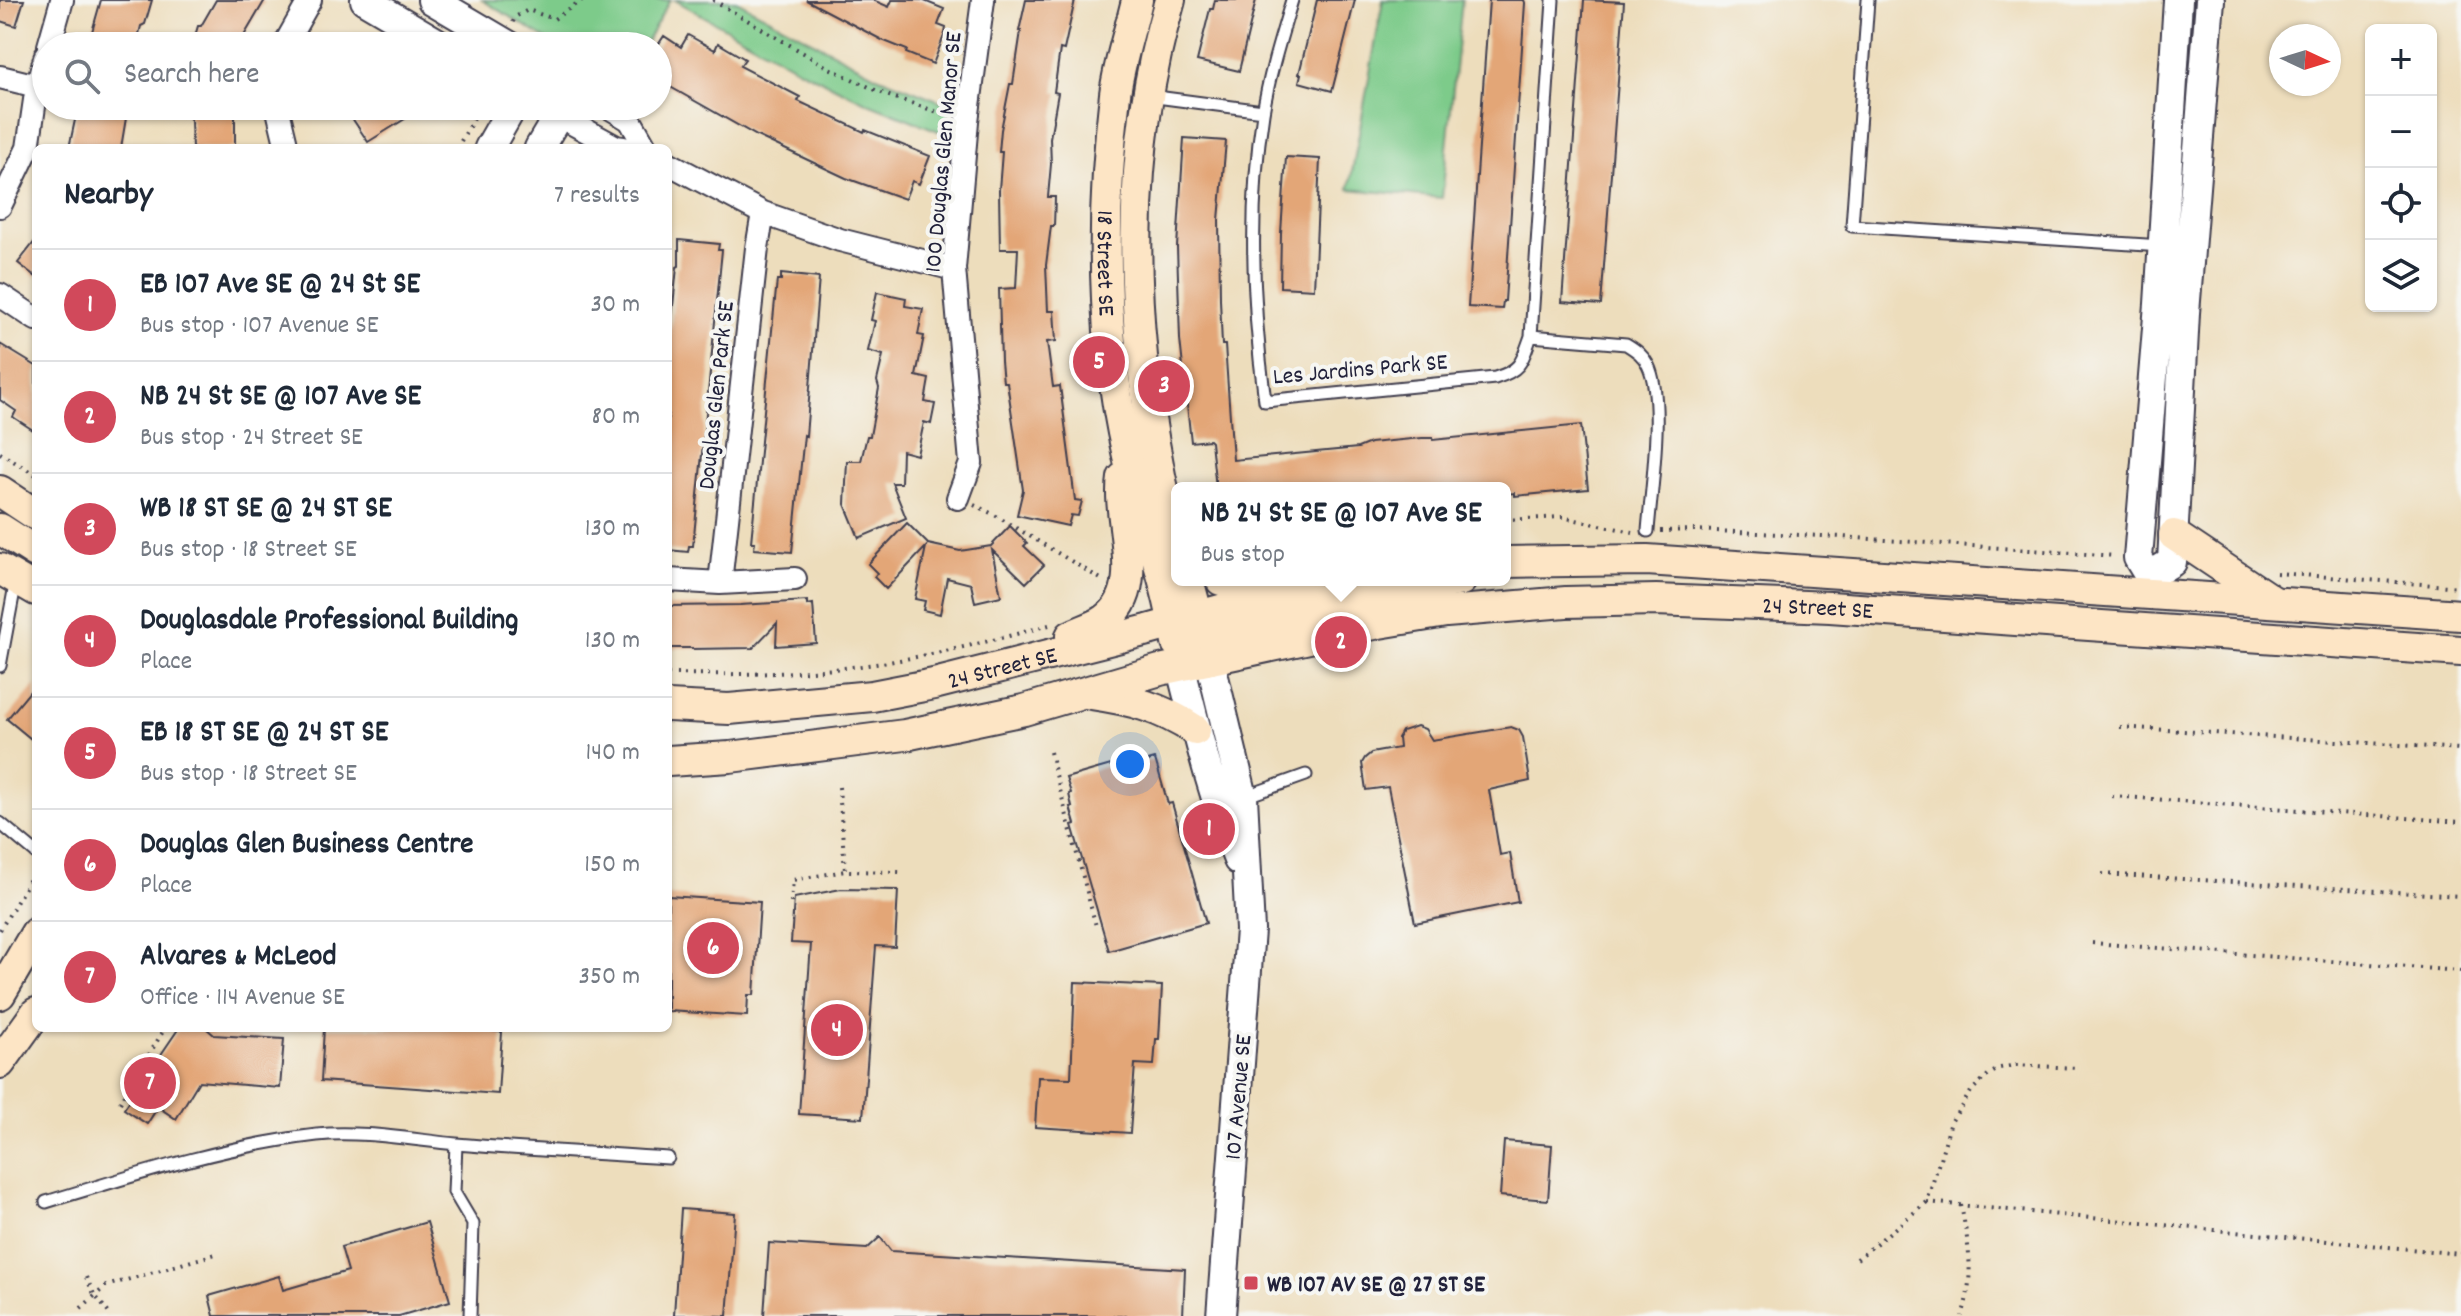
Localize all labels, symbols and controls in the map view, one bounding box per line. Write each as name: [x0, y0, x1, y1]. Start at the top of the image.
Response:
north arrow: [2269, 24, 2341, 96]
map controls: [2365, 24, 2437, 312]
button: +: [2365, 24, 2437, 96]
street label: 100 Douglas Glen Manor SE: [918, 30, 972, 274]
search box: [32, 32, 672, 120]
icon: search: [60, 54, 104, 98]
text: Search here: [124, 55, 260, 98]
button: −: [2365, 96, 2437, 168]
button: locate: [2365, 168, 2437, 240]
text: Nearby: [64, 172, 153, 221]
text: 7 results: [554, 178, 640, 215]
street label: 18 Street SE: [1086, 210, 1122, 317]
button: layers: [2365, 240, 2437, 312]
text: EB 107 Ave SE @ 24 St SE: [140, 265, 420, 308]
text: 1: [87, 287, 93, 324]
text: 30 m: [590, 287, 640, 324]
street label: Douglas Glen Park SE: [691, 299, 745, 491]
text: Bus stop · 107 Avenue SE: [140, 308, 379, 345]
pin: 5: [1073, 332, 1125, 392]
street label: Les Jardins Park SE: [1272, 346, 1449, 396]
pin: 3: [1138, 356, 1190, 416]
text: NB 24 St SE @ 107 Ave SE: [140, 377, 421, 420]
text: 2: [84, 399, 96, 436]
text: 80 m: [592, 399, 640, 436]
text: Bus stop · 24 Street SE: [140, 420, 363, 457]
popup: [1171, 482, 1511, 586]
text: WB 18 ST SE @ 24 ST SE: [140, 489, 392, 532]
text: NB 24 St SE @ 107 Ave SE: [1200, 494, 1482, 537]
text: 3: [84, 511, 96, 548]
text: 130 m: [585, 511, 640, 548]
text: Bus stop · 18 Street SE: [140, 532, 357, 569]
text: Bus stop: [1200, 537, 1285, 574]
street label: 24 Street SE: [1761, 590, 1874, 630]
text: Douglasdale Professional Building: [140, 601, 518, 644]
pin: 2: [1315, 612, 1367, 672]
text: 4: [85, 623, 95, 660]
text: 130 m: [585, 623, 640, 660]
street label: 24 Street SE: [945, 640, 1061, 700]
text: Place: [140, 644, 192, 681]
text: EB 18 ST SE @ 24 ST SE: [140, 713, 388, 756]
text: 5: [84, 735, 96, 772]
text: 140 m: [586, 735, 640, 772]
your location: [1110, 744, 1150, 784]
text: Bus stop · 18 Street SE: [140, 756, 357, 793]
pin: 1: [1183, 799, 1235, 859]
text: Douglas Glen Business Centre: [140, 825, 474, 868]
text: 6: [84, 847, 96, 884]
text: 150 m: [584, 847, 640, 884]
text: Place: [140, 868, 192, 905]
pin: 6: [687, 918, 739, 978]
text: Alvares & McLeod: [140, 937, 337, 980]
text: 7: [85, 959, 95, 996]
text: 350 m: [578, 959, 640, 996]
text: Office · 114 Avenue SE: [140, 980, 345, 1017]
pin: 4: [811, 1000, 863, 1060]
street label: 107 Avenue SE: [1218, 1033, 1262, 1161]
pin: 7: [124, 1053, 176, 1113]
place label: WB 107 AV SE @ 27 ST SE: [1267, 1269, 1486, 1303]
marker: WB 107 AV SE @ 27 ST SE: [1242, 1274, 1260, 1292]

